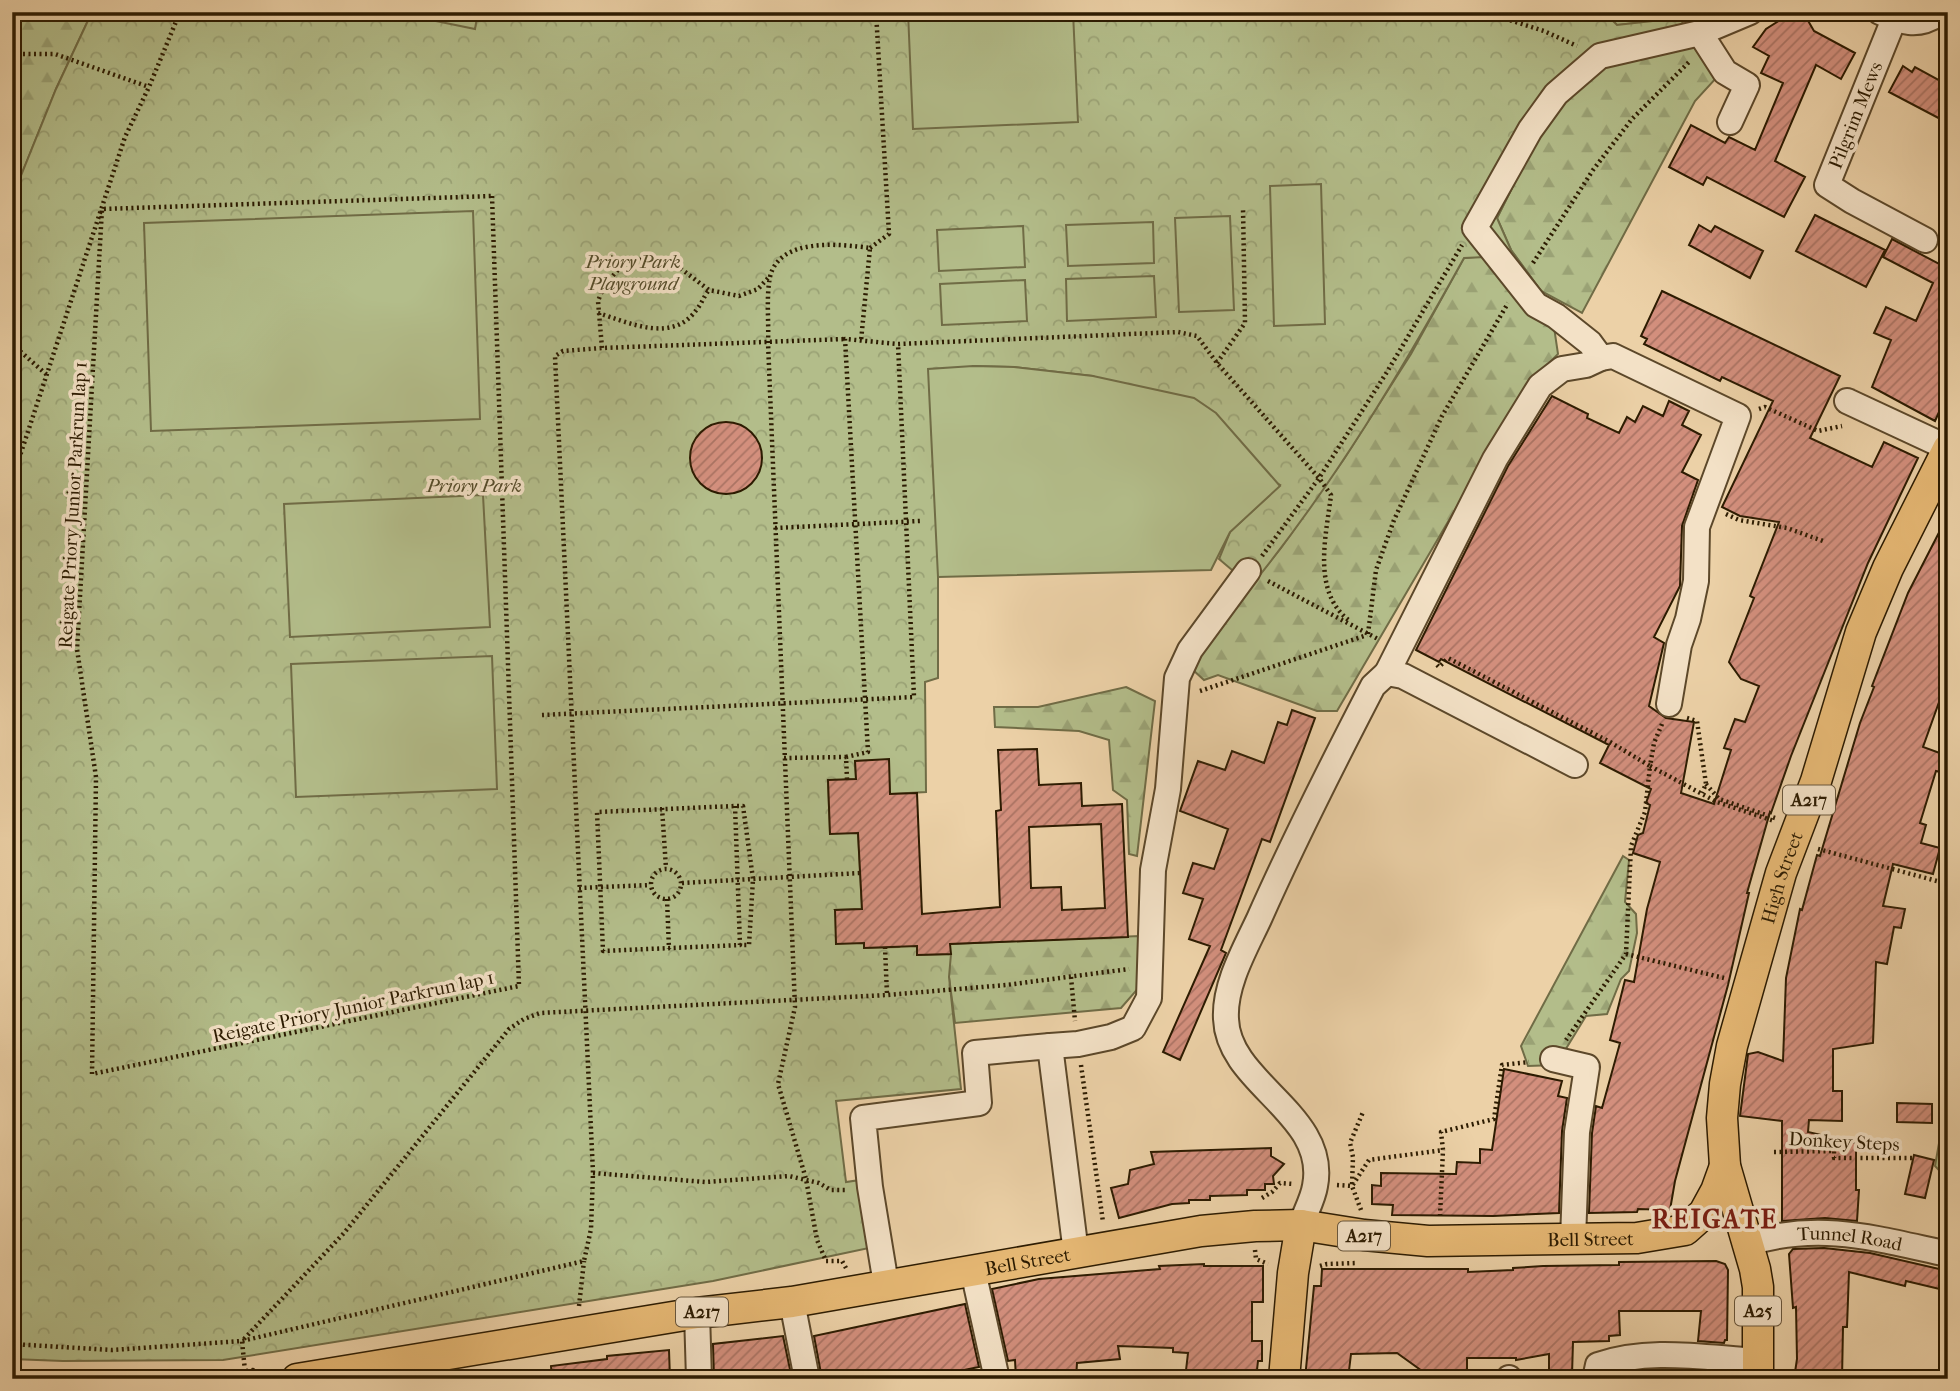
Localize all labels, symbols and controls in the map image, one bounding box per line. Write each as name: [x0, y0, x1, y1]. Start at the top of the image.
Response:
street label: Pilgrim Mews: [1824, 59, 1887, 172]
park label: Priory Park Playground: [584, 251, 681, 295]
street label: Reigate Priory Junior Parkrun lap 1: [54, 361, 91, 649]
park label: Priory Park: [425, 475, 522, 497]
road number: A217: [1783, 786, 1835, 814]
street label: High Street: [1757, 828, 1808, 926]
street label: Reigate Priory Junior Parkrun lap 1: [210, 966, 496, 1048]
street label: Donkey Steps: [1788, 1128, 1900, 1156]
district label: REIGATE: [1652, 1204, 1778, 1235]
road number: A217: [1338, 1222, 1390, 1251]
street label: Tunnel Road: [1796, 1223, 1905, 1256]
street label: Bell Street: [1547, 1228, 1634, 1251]
street label: Bell Street: [983, 1244, 1072, 1280]
road number: A25: [1735, 1296, 1781, 1326]
road number: A217: [676, 1297, 728, 1326]

